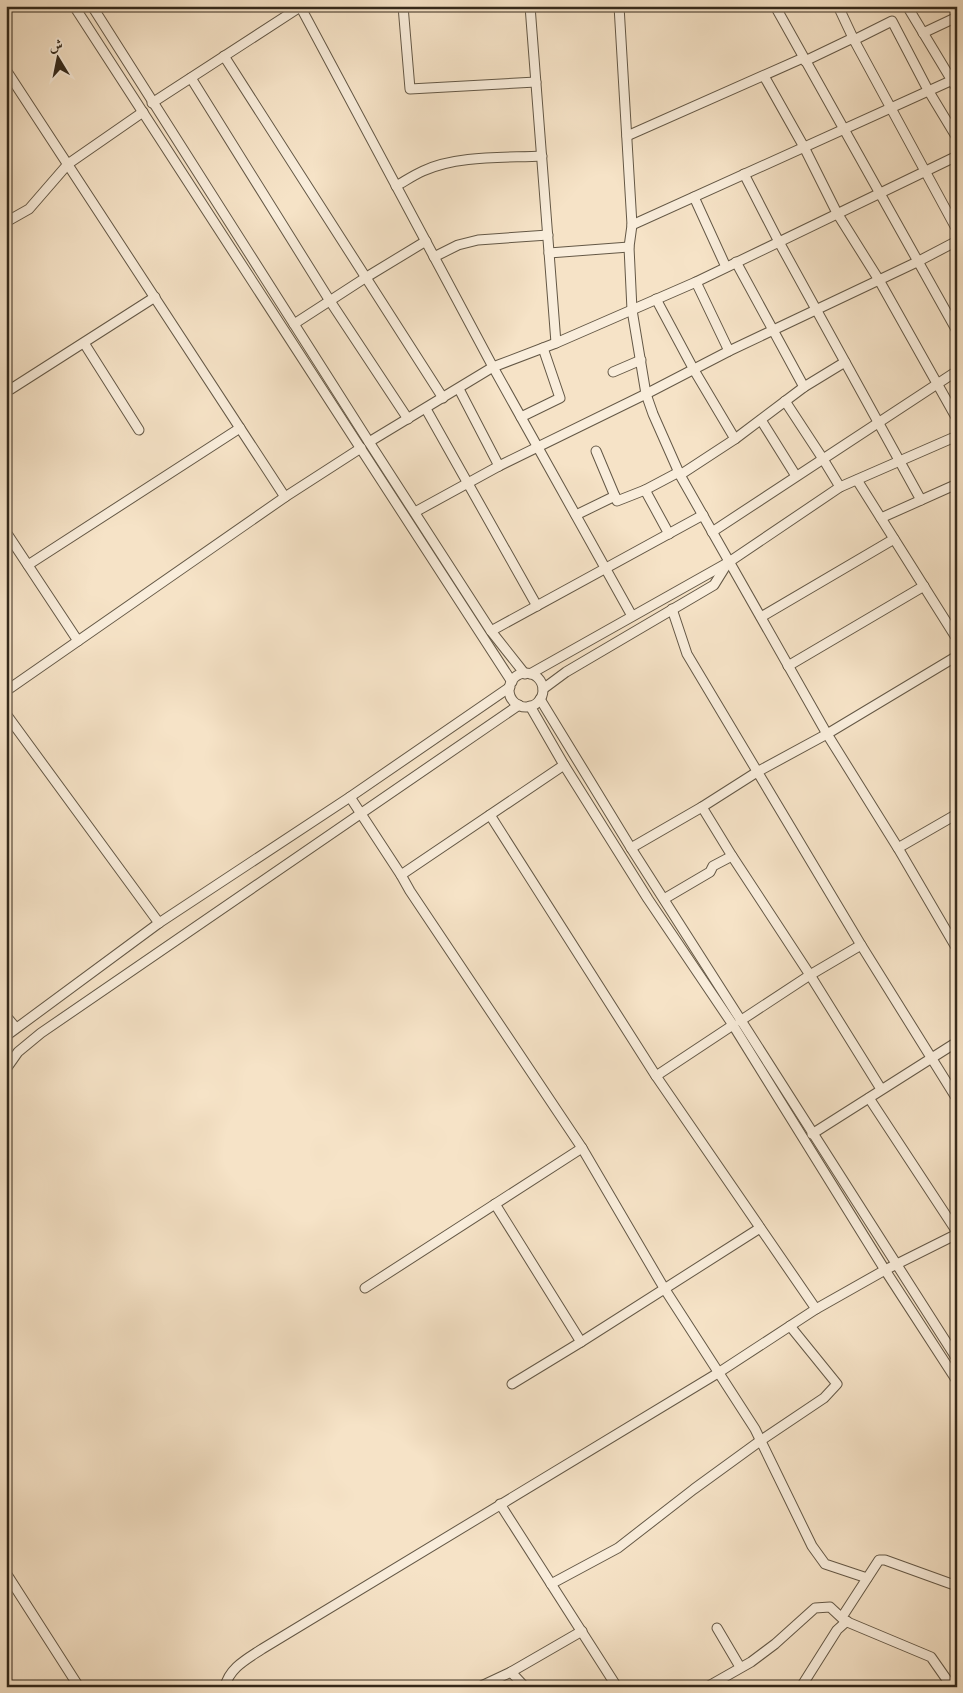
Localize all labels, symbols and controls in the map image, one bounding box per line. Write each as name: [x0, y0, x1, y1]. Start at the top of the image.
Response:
north arrow: [32, 32, 82, 82]
text: ش: [47, 35, 64, 56]

